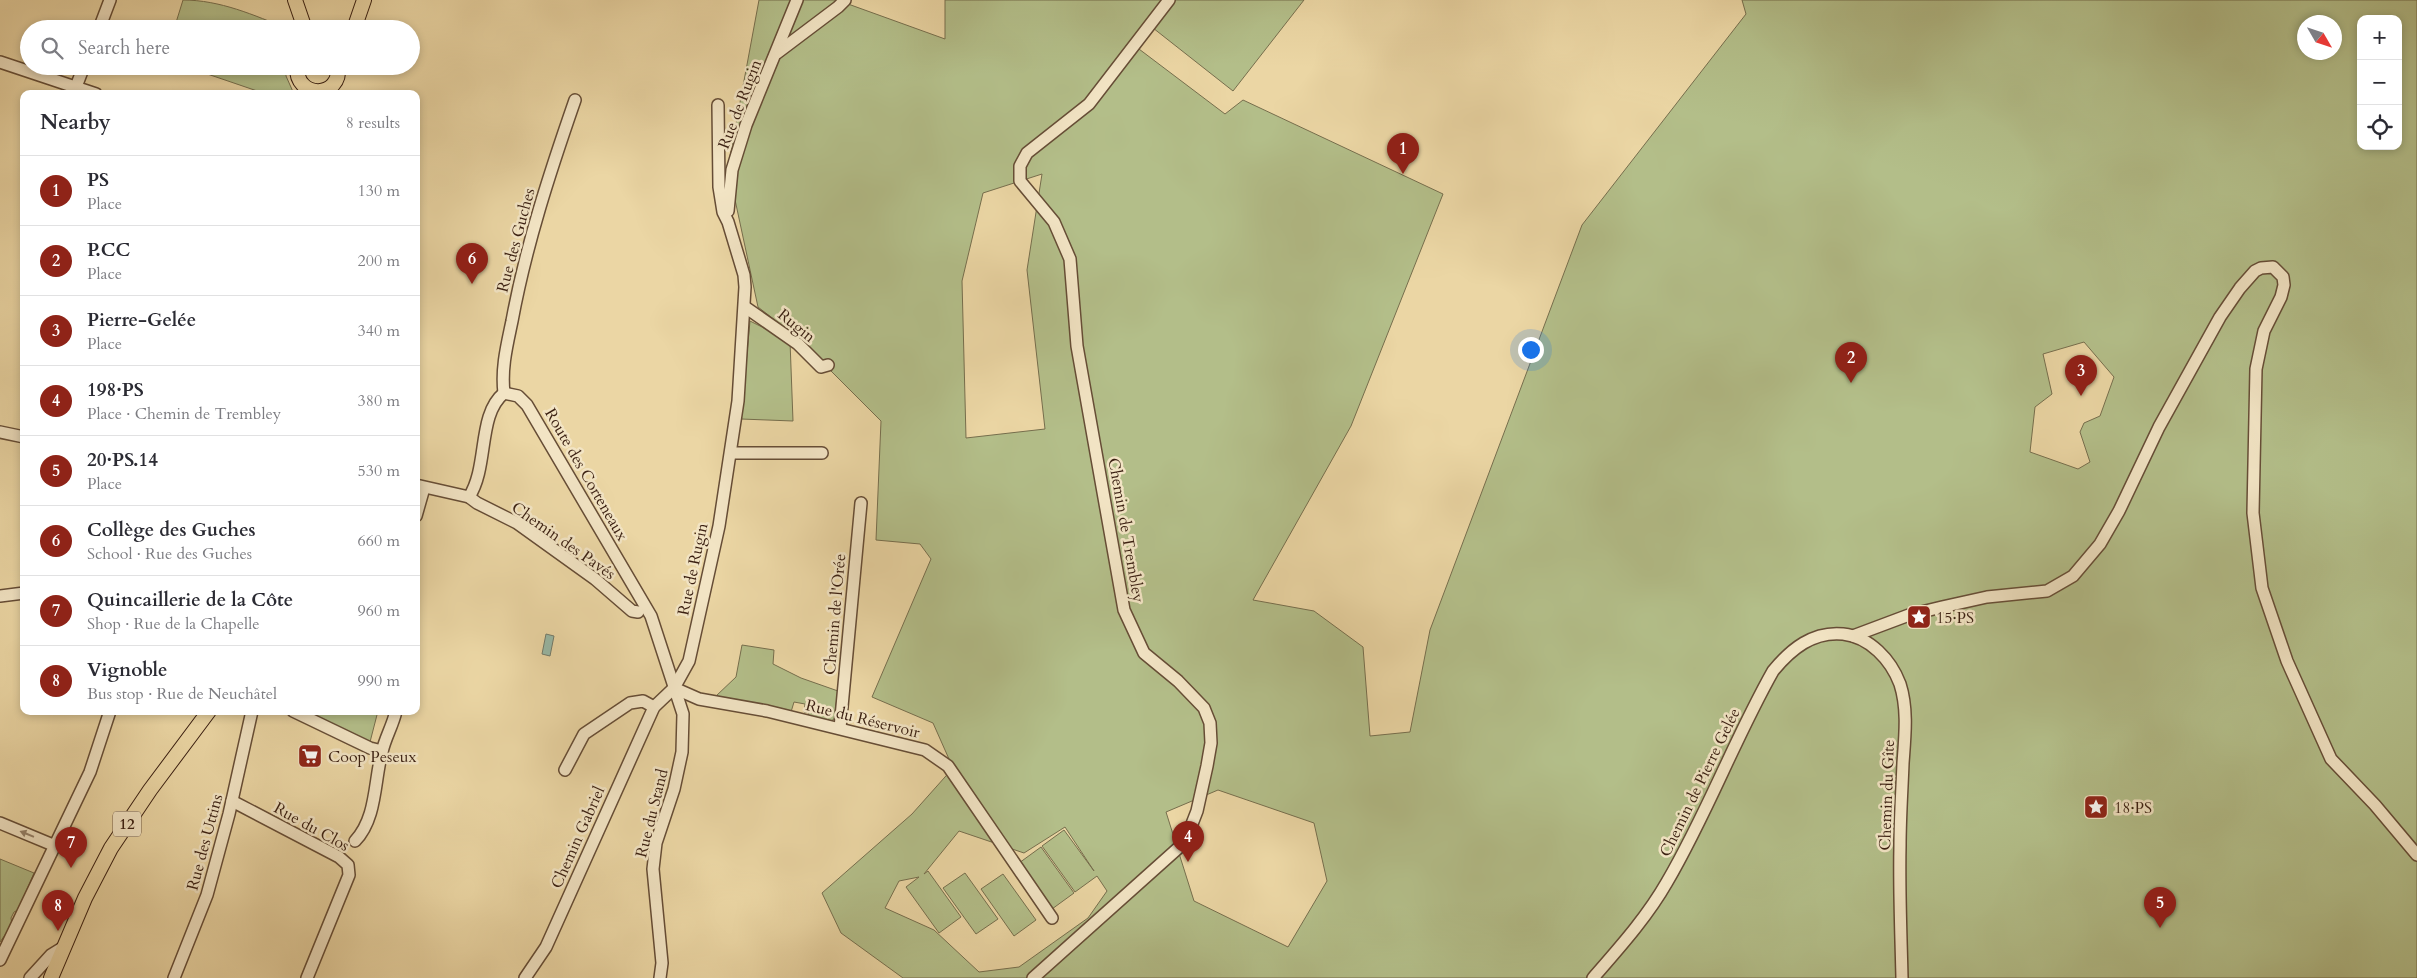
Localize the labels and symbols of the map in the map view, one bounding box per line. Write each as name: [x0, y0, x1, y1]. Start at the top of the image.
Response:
north arrow: [2297, 15, 2342, 60]
street label: Rue de Rugin: [713, 57, 767, 152]
pin: 1: [1387, 133, 1419, 174]
street label: Rue des Guches: [491, 186, 540, 295]
pin: 6: [456, 243, 488, 284]
street label: Rugin: [773, 304, 820, 348]
your location: [1518, 337, 1544, 363]
pin: 2: [1835, 342, 1867, 383]
pin: 3: [2065, 355, 2097, 396]
street label: Route des Corteneaux: [539, 404, 633, 545]
street label: Chemin de Trembley: [1102, 456, 1150, 605]
street label: Chemin des Pavés: [507, 497, 620, 585]
street label: Rue de Rugin: [672, 521, 714, 617]
street label: Chemin de l'Orée: [819, 553, 851, 676]
place icon: 15·PS: [1906, 604, 1932, 630]
place label: 15·PS: [1936, 607, 1974, 629]
street label: Rue du Réservoir: [803, 694, 922, 744]
street label: Chemin de Pierre Gelée: [1654, 704, 1745, 860]
street label: Chemin du Gîte: [1874, 739, 1900, 851]
supermarket icon: Coop Peseux: [297, 743, 323, 769]
place label: Coop Peseux: [328, 746, 416, 768]
street label: Rue du Stand: [630, 766, 674, 860]
street label: Chemin Gabriel: [546, 783, 610, 892]
street label: Rue des Uttins: [182, 792, 228, 893]
place icon: 18·PS: [2083, 794, 2109, 820]
street label: Rue du Clos: [270, 797, 353, 857]
place label: 18·PS: [2114, 797, 2152, 819]
road number: 12: [113, 812, 141, 836]
pin: 4: [1172, 821, 1204, 862]
pin: 7: [55, 827, 87, 868]
one-way arrow: [19, 830, 34, 838]
pin: 5: [2144, 887, 2176, 928]
pin: 8: [42, 890, 74, 931]

